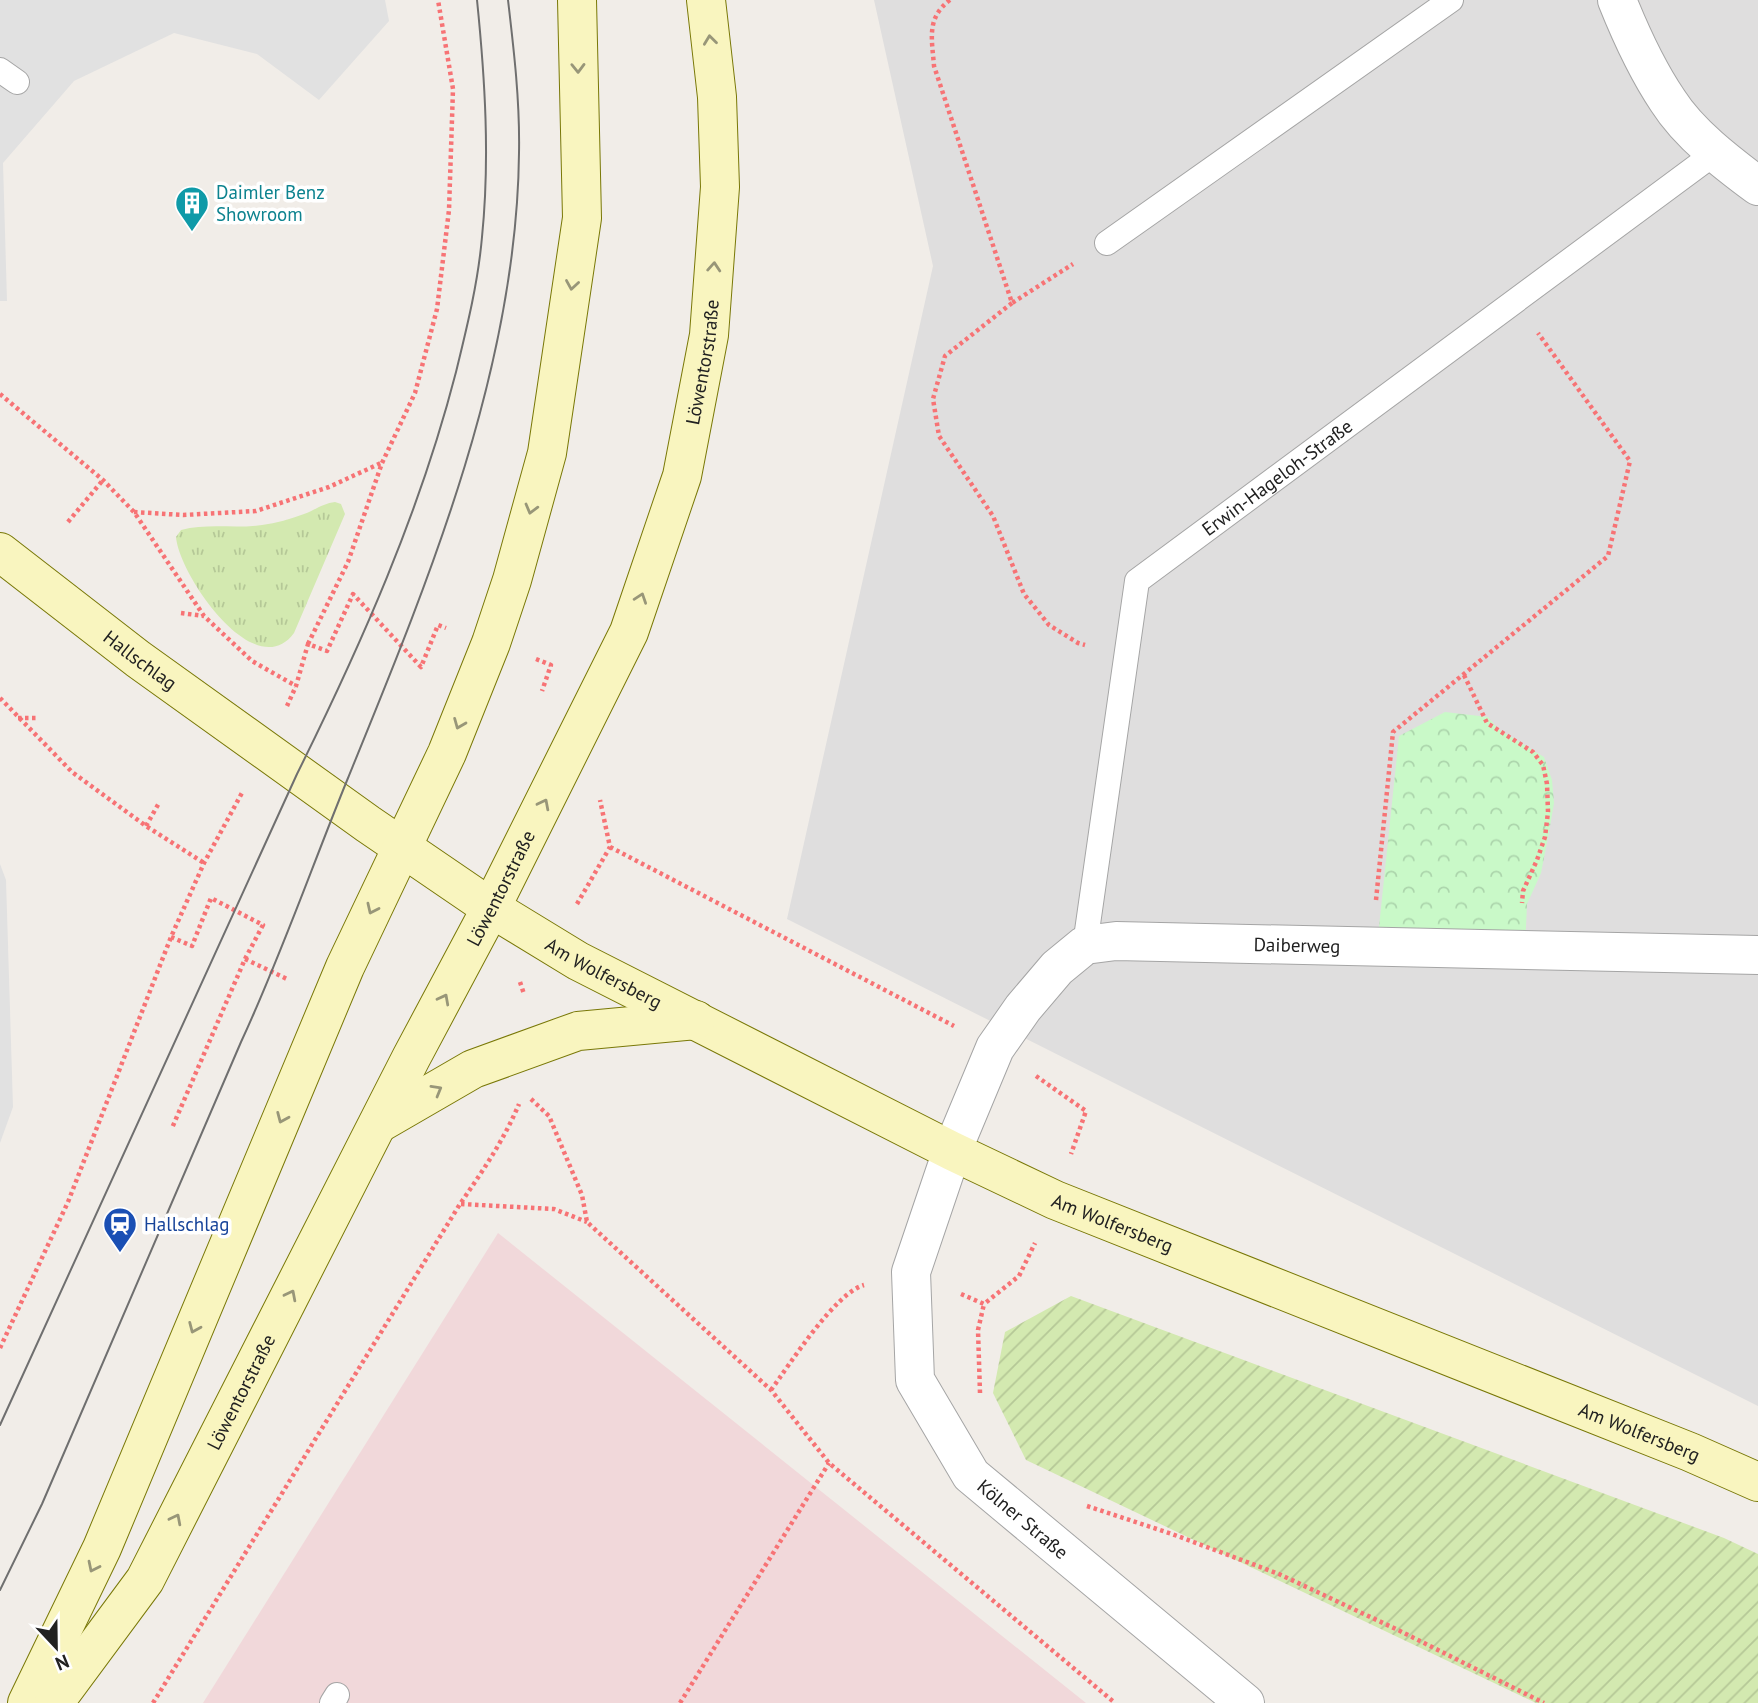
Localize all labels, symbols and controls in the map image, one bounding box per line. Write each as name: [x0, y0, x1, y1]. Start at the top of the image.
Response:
one-way arrow: [703, 35, 718, 46]
one-way arrow: [571, 63, 586, 74]
place label: Daimler Benz Showroom: [216, 180, 325, 226]
building icon: Daimler Benz Showroom: [173, 184, 211, 233]
one-way arrow: [706, 262, 721, 273]
one-way arrow: [565, 279, 580, 291]
street label: Löwentorstraße: [680, 299, 724, 427]
street label: Erwin-Hageloh-Straße: [1197, 414, 1357, 541]
one-way arrow: [525, 503, 540, 515]
one-way arrow: [633, 592, 647, 605]
street label: Hallschlag: [99, 625, 182, 695]
one-way arrow: [453, 717, 467, 729]
one-way arrow: [536, 799, 550, 811]
street label: Löwentorstraße: [461, 826, 540, 950]
one-way arrow: [366, 902, 380, 914]
street label: Am Wolfersberg: [541, 932, 666, 1014]
street label: Daiberweg: [1253, 932, 1341, 958]
one-way arrow: [435, 994, 449, 1006]
one-way arrow: [429, 1085, 442, 1098]
one-way arrow: [277, 1112, 291, 1124]
street label: Am Wolfersberg: [1048, 1188, 1177, 1258]
station icon: Hallschlag: [101, 1205, 139, 1254]
place label: Hallschlag: [144, 1212, 229, 1236]
one-way arrow: [282, 1290, 296, 1302]
one-way arrow: [188, 1321, 202, 1333]
street label: Löwentorstraße: [201, 1330, 280, 1454]
street label: Am Wolfersberg: [1575, 1397, 1704, 1467]
street label: Kölner Straße: [973, 1474, 1073, 1564]
one-way arrow: [168, 1514, 181, 1526]
one-way arrow: [87, 1560, 101, 1572]
north arrow: [21, 1612, 91, 1682]
text: N: [52, 1649, 73, 1676]

